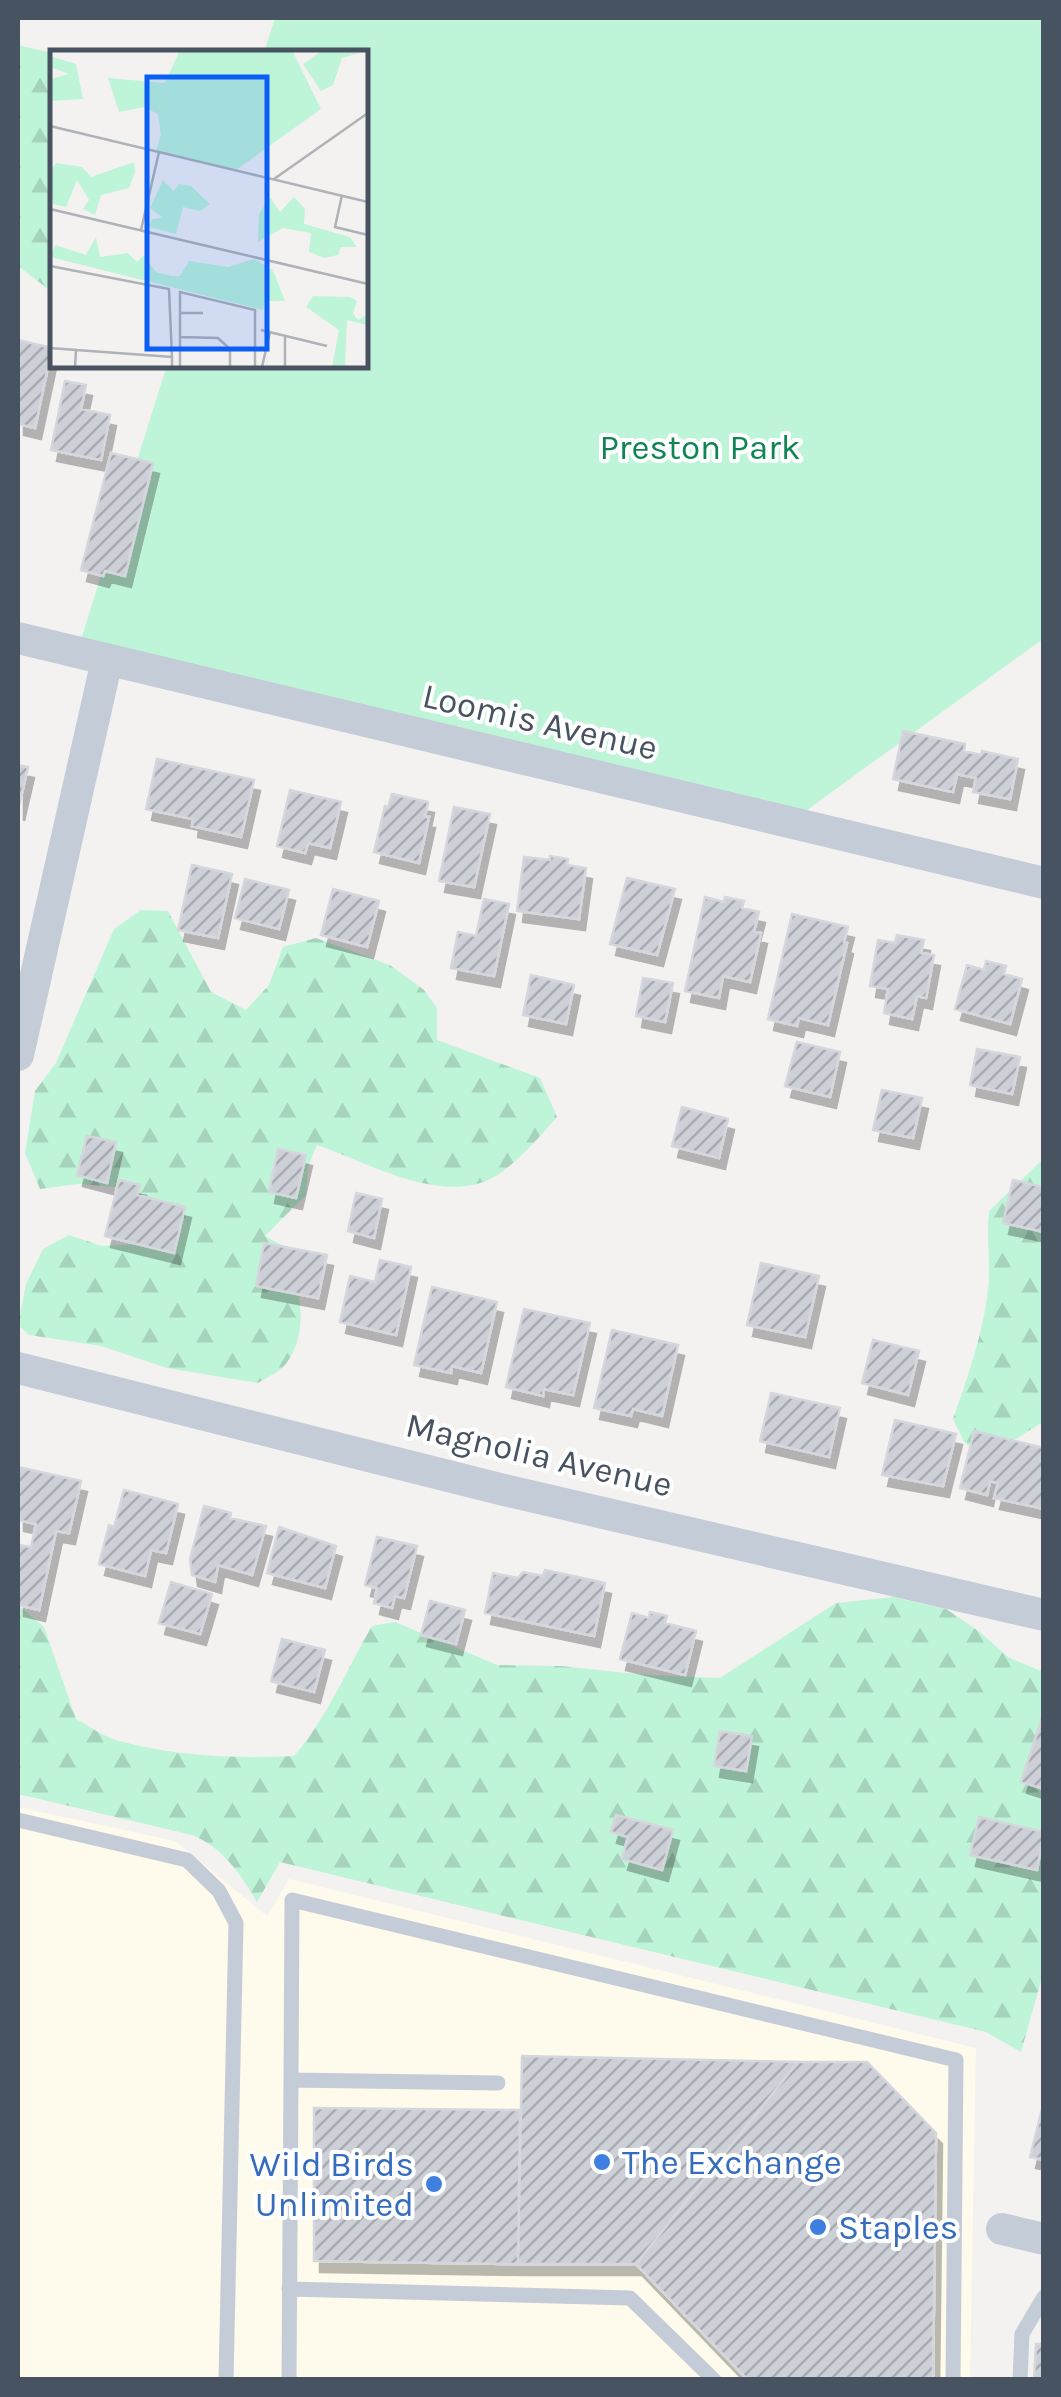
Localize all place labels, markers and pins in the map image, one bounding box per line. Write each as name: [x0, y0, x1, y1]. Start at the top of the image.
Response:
place label: The Exchange: [622, 2142, 842, 2183]
place label: Wild Birds Unlimited: [249, 2144, 414, 2225]
marker: The Exchange: [591, 2151, 613, 2173]
marker: Wild Birds Unlimited: [423, 2173, 445, 2195]
place label: Staples: [838, 2207, 958, 2248]
marker: Staples: [807, 2216, 829, 2238]

